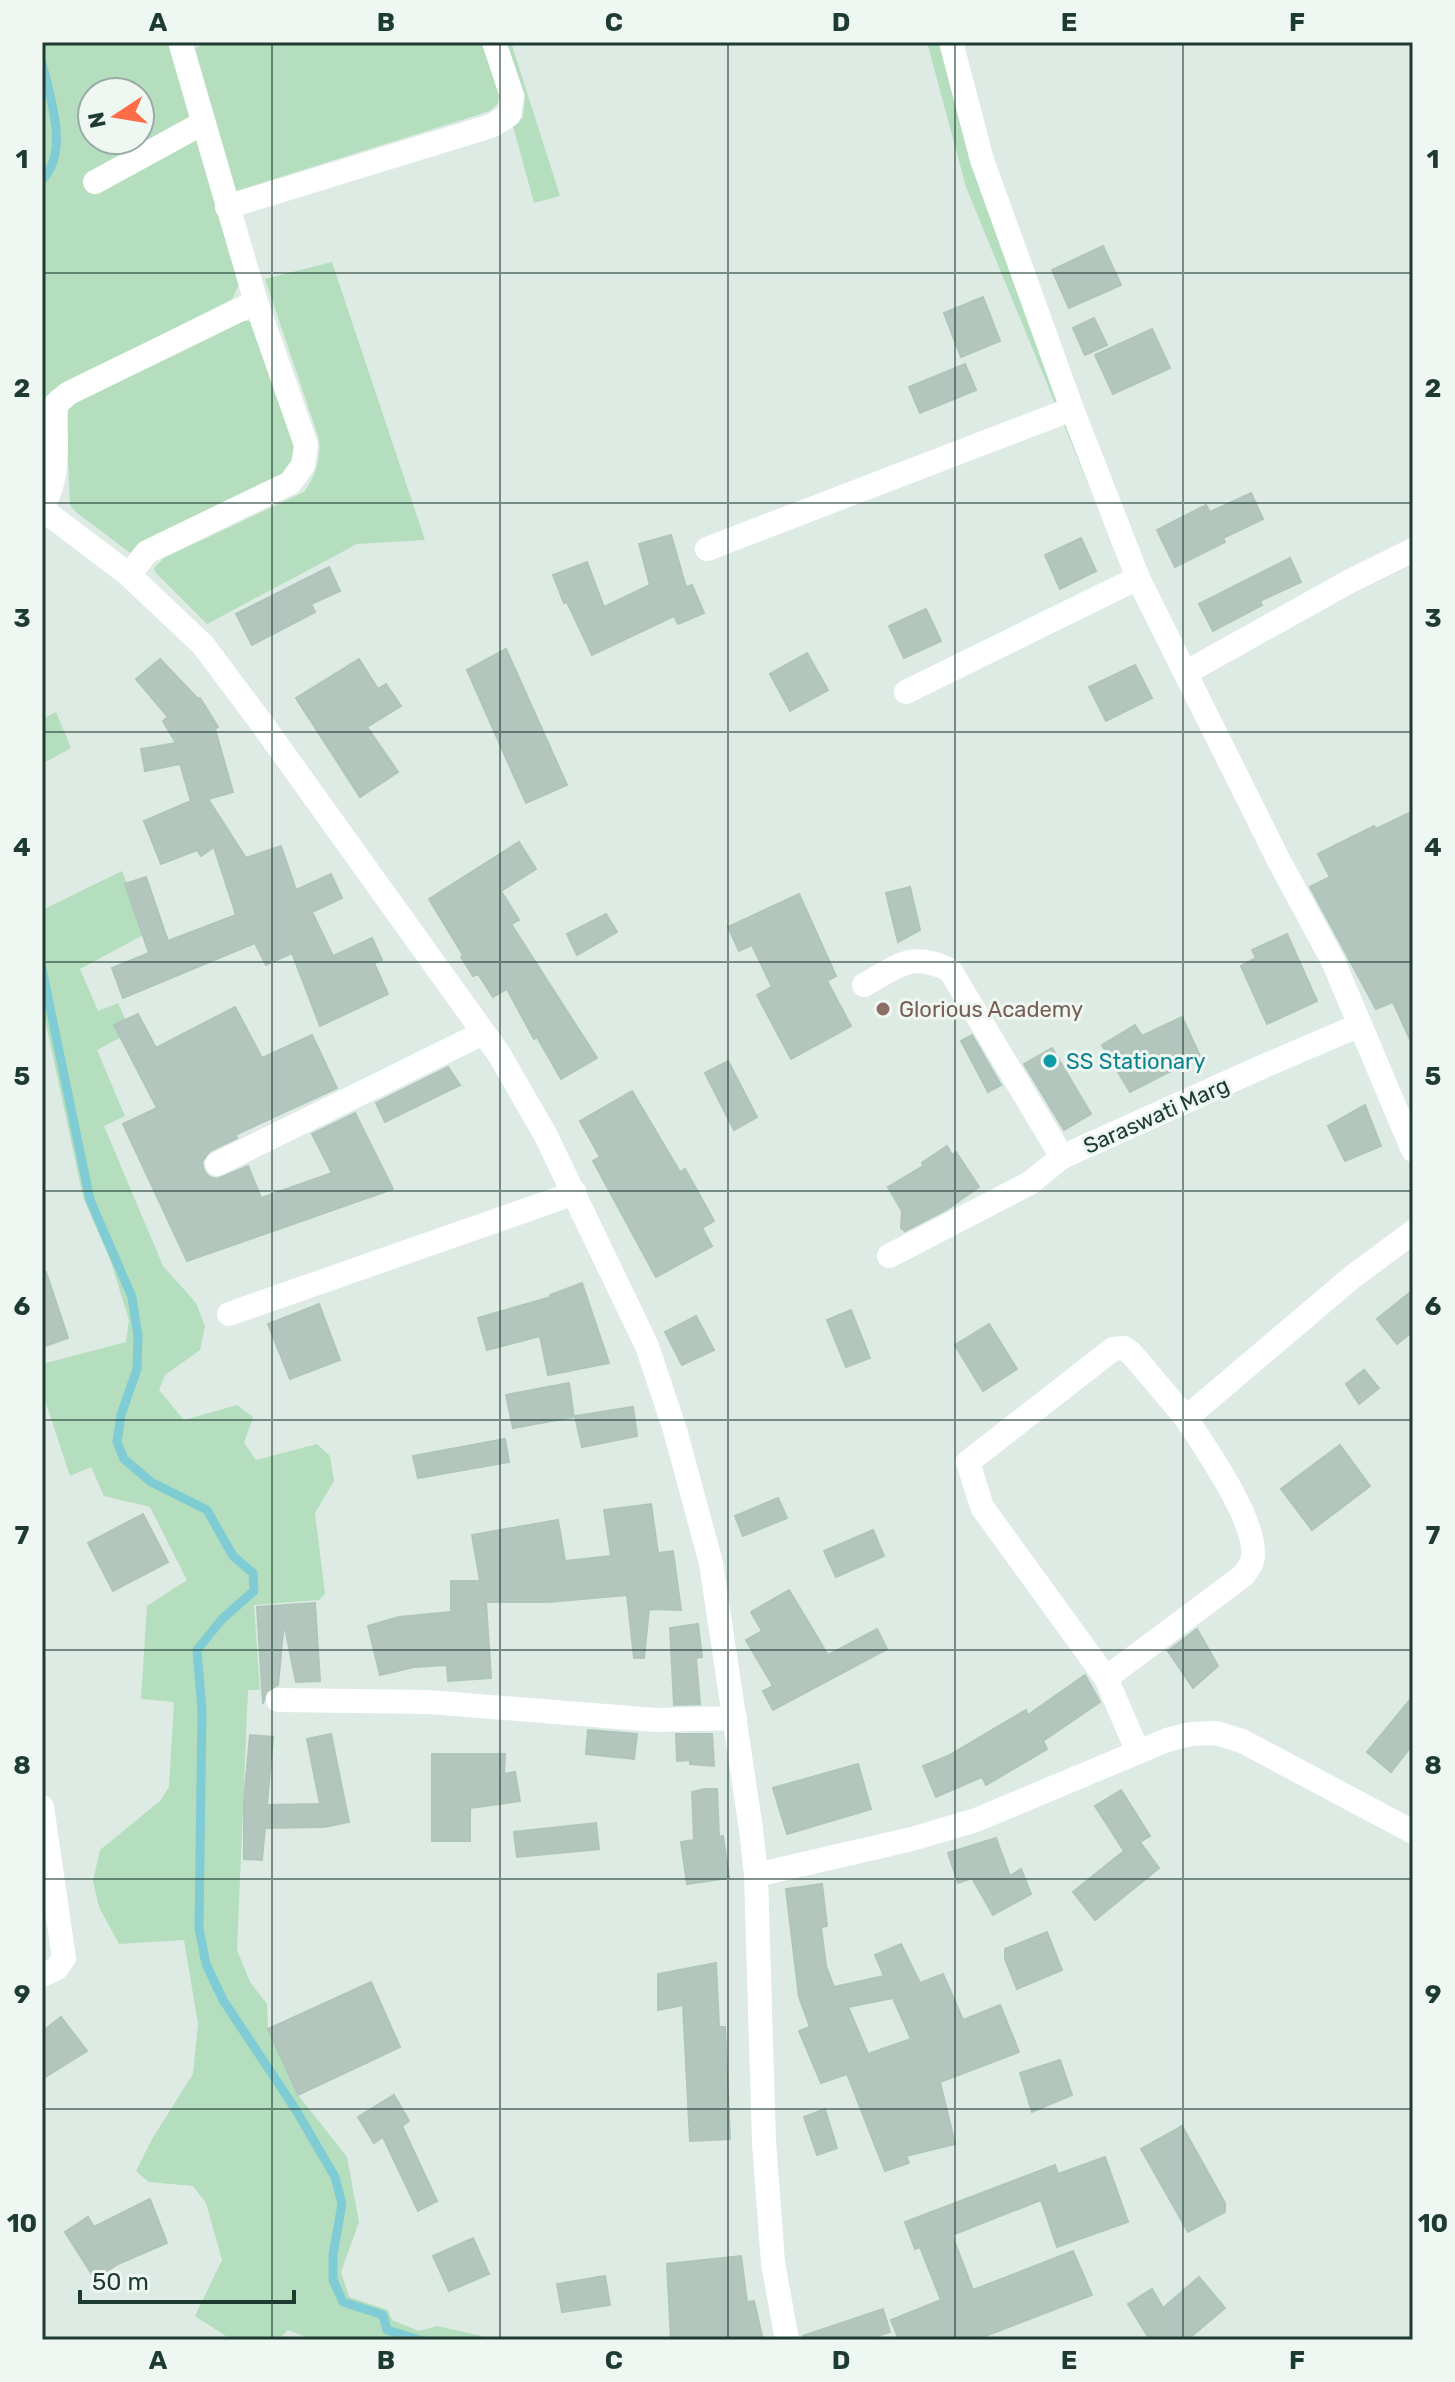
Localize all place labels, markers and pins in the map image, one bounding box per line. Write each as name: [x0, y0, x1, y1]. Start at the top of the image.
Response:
place label: Glorious Academy: [899, 996, 1083, 1023]
marker: Glorious Academy: [874, 1000, 892, 1018]
place label: SS Stationary: [1066, 1048, 1206, 1075]
marker: SS Stationary: [1041, 1052, 1059, 1070]

